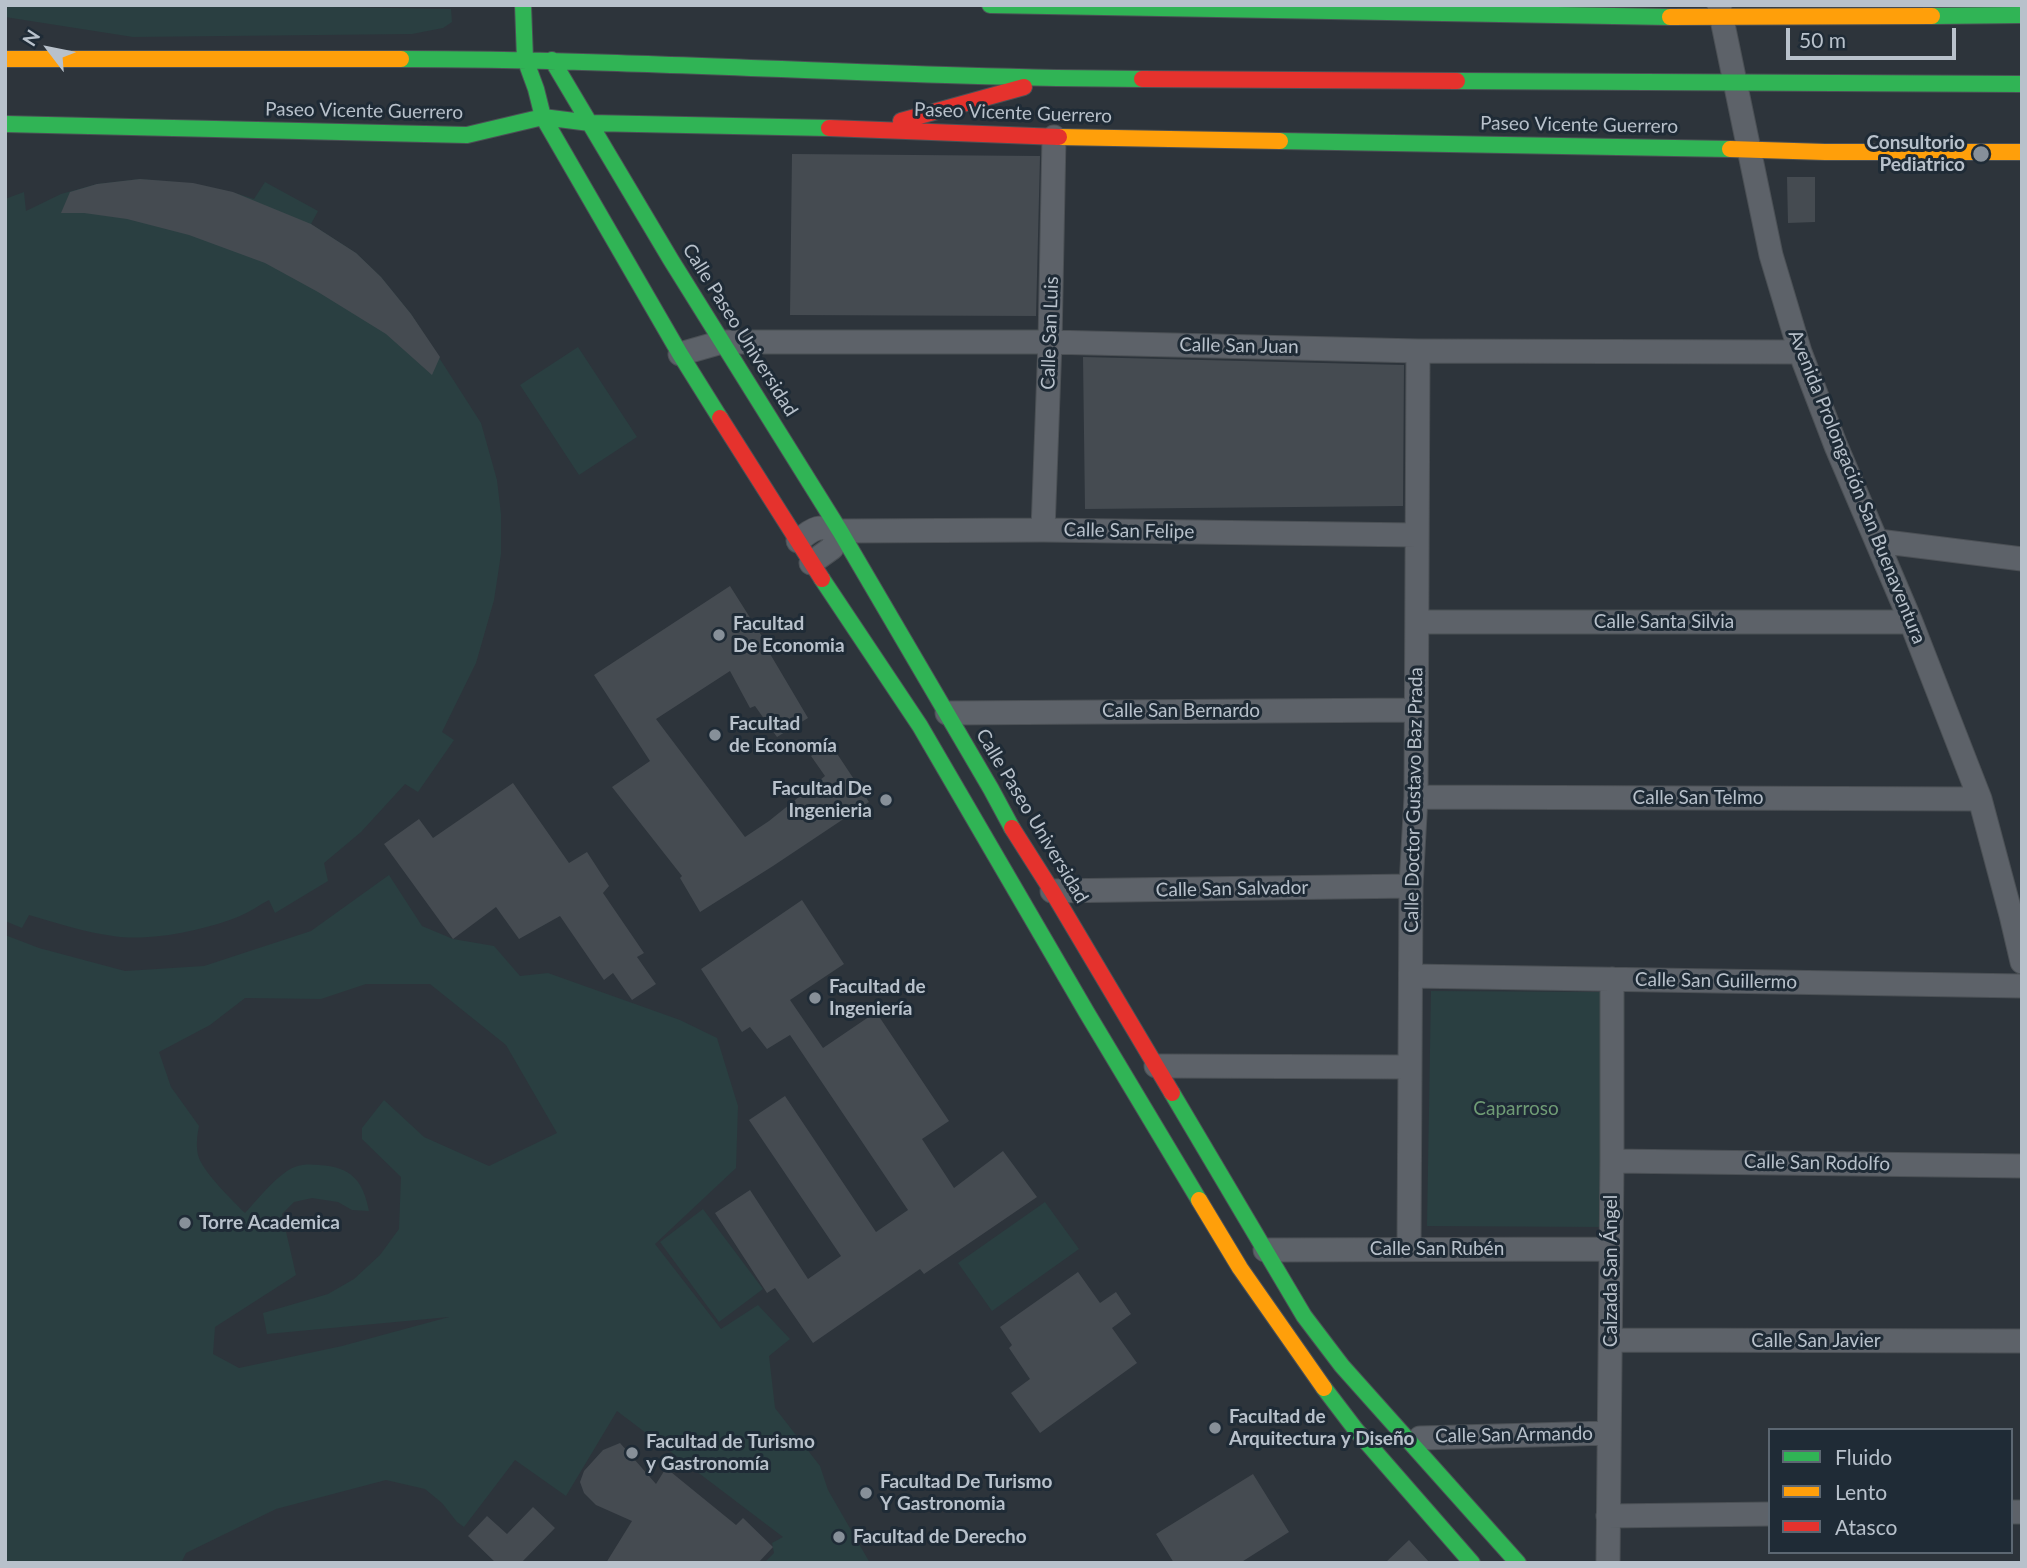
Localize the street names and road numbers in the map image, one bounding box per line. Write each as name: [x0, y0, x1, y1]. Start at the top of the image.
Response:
street label: Paseo Vicente Guerrero: [265, 98, 463, 124]
street label: Paseo Vicente Guerrero: [914, 98, 1112, 128]
street label: Paseo Vicente Guerrero: [1480, 112, 1678, 138]
street label: Calle Paseo Universidad: [678, 239, 802, 421]
street label: Calle San Luis: [1037, 276, 1063, 390]
street label: Avenida Prolongación San Buenaventura: [1783, 327, 1931, 647]
street label: Calle San Juan: [1179, 334, 1299, 358]
street label: Calle San Felipe: [1063, 518, 1195, 544]
street label: Calle Santa Silvia: [1594, 611, 1734, 633]
street label: Calle Doctor Gustavo Baz Prada: [1400, 667, 1428, 933]
street label: Calle San Bernardo: [1102, 700, 1260, 722]
street label: Calle Paseo Universidad: [971, 725, 1093, 907]
street label: Calle San Telmo: [1633, 787, 1763, 809]
street label: Calle San Salvador: [1156, 876, 1308, 902]
street label: Calle San Guillermo: [1635, 968, 1797, 994]
street label: Calle San Rodolfo: [1744, 1150, 1890, 1176]
street label: Calzada San Ángel: [1600, 1195, 1622, 1347]
street label: Calle San Rubén: [1370, 1238, 1504, 1260]
street label: Calle San Javier: [1751, 1330, 1881, 1352]
street label: Calle San Armando: [1435, 1422, 1593, 1448]

